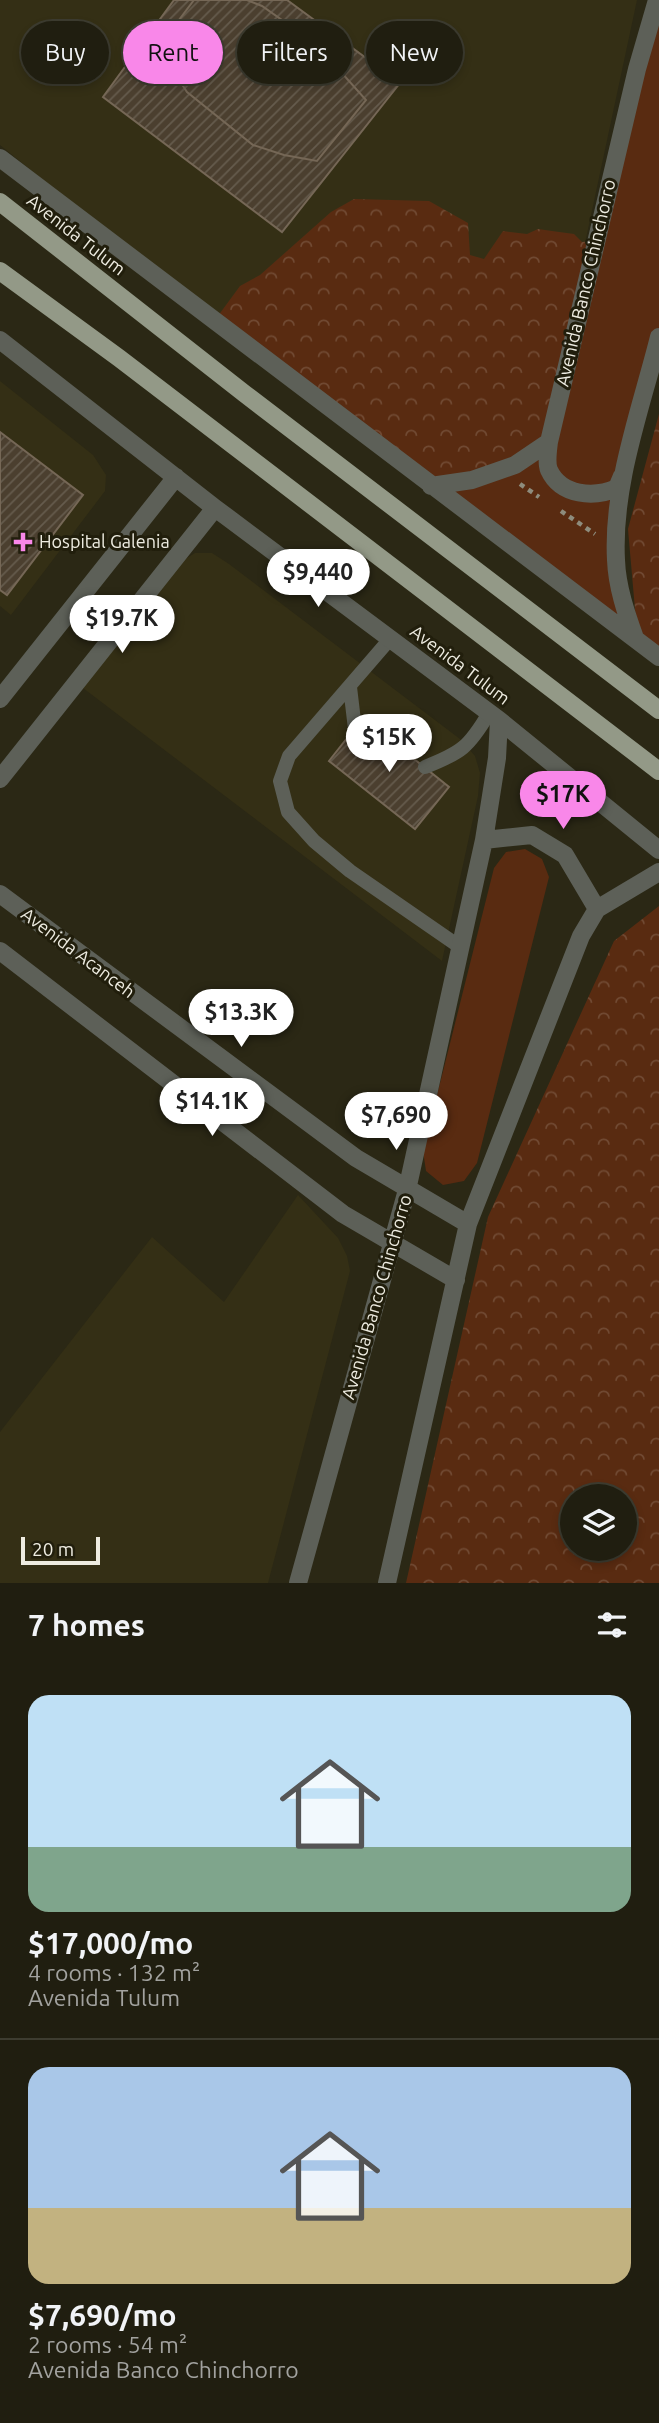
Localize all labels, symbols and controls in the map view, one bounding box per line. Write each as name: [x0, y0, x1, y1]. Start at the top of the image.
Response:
chip: Buy: [21, 21, 109, 84]
chip: Rent: [123, 21, 223, 84]
chip: Filters: [237, 21, 352, 84]
chip: New: [366, 21, 463, 84]
street label: Avenida Banco Chinchorro: [551, 177, 619, 388]
street label: Avenida Tulum: [24, 190, 130, 279]
place label: Hospital Galenia: [39, 531, 170, 551]
marker: Hospital Galenia: [13, 532, 33, 552]
pin: $9,440: [261, 550, 375, 609]
text: $9,440: [283, 559, 353, 584]
pin: $19.7K: [65, 596, 179, 655]
text: $19.7K: [86, 605, 158, 630]
street label: Avenida Tulum: [407, 620, 514, 708]
pin: $15K: [348, 714, 430, 774]
text: $15K: [362, 724, 416, 749]
pin: $17K: [522, 772, 604, 831]
text: $17K: [536, 781, 590, 806]
street label: Avenida Acanceh: [18, 903, 139, 1001]
pin: $13.3K: [184, 990, 298, 1049]
text: $13.3K: [205, 999, 277, 1024]
pin: $14.1K: [155, 1078, 269, 1138]
text: $14.1K: [176, 1088, 248, 1113]
pin: $7,690: [339, 1092, 453, 1152]
text: $7,690: [361, 1102, 431, 1127]
street label: Avenida Banco Chinchorro: [337, 1192, 415, 1401]
map controls: [560, 1484, 637, 1561]
button: layers: [560, 1484, 637, 1561]
scale bar: [21, 1534, 100, 1566]
text: 20 m: [32, 1538, 74, 1560]
icon: filters: [593, 1606, 631, 1644]
text: 7 homes: [28, 1608, 145, 1642]
icon: home: [267, 1741, 393, 1867]
text: $17,000/mo: [28, 1926, 193, 1960]
text: 4 rooms · 132 m²: [28, 1960, 200, 1985]
text: Avenida Tulum: [28, 1985, 180, 2010]
icon: home: [267, 2113, 393, 2239]
text: $7,690/mo: [28, 2298, 177, 2332]
text: 2 rooms · 54 m²: [28, 2332, 187, 2357]
text: Avenida Banco Chinchorro: [28, 2357, 299, 2382]

